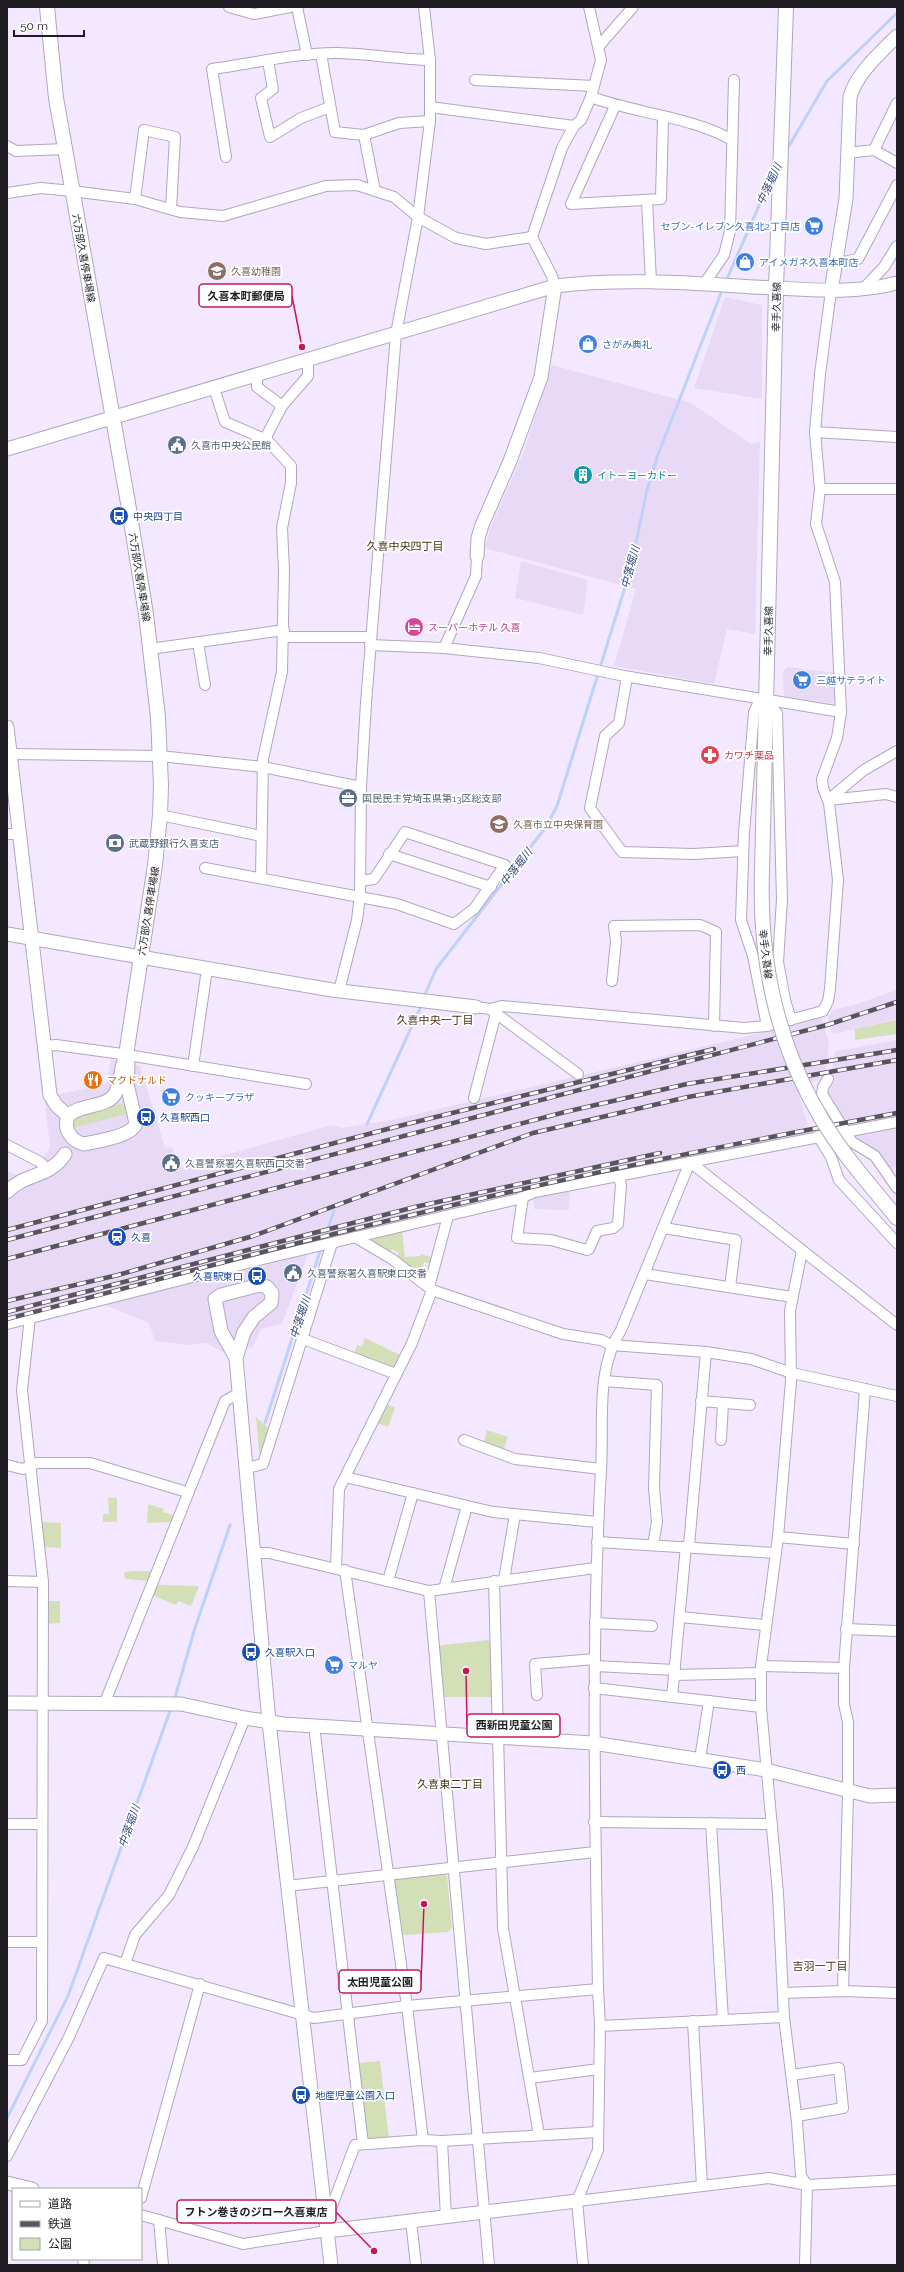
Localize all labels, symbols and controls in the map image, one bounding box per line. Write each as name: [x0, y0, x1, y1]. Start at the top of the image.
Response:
scale bar: [14, 12, 84, 38]
text: 50 m: [20, 19, 48, 33]
water label: 中落堀川: [754, 161, 785, 207]
street label: 六万部久喜停車場線: [70, 213, 97, 303]
supermarket icon: セブン-イレブン久喜北2丁目店: [803, 215, 825, 237]
place label: セブン-イレブン久喜北2丁目店: [661, 221, 800, 232]
shop icon: アイメガネ久喜本町店: [734, 251, 756, 273]
place label: アイメガネ久喜本町店: [759, 257, 859, 268]
school or university icon: 久喜幼稚園: [206, 260, 228, 282]
place label: 久喜幼稚園: [231, 266, 281, 277]
street label: 幸手久喜線: [771, 282, 782, 332]
callout: 久喜本町郵便局: [199, 284, 292, 307]
text: 久喜本町郵便局: [208, 290, 285, 303]
shop icon: さがみ典礼: [577, 333, 599, 355]
place label: さがみ典礼: [602, 339, 652, 350]
public building icon: 久喜市中央公民館: [166, 434, 188, 456]
place label: 久喜市中央公民館: [191, 440, 271, 451]
building icon: イトーヨーカドー: [572, 464, 594, 486]
place label: イトーヨーカドー: [597, 470, 677, 481]
bus stop icon: 中央四丁目: [108, 505, 130, 527]
place label: 中央四丁目: [133, 511, 183, 522]
street label: 六万部久喜停車場線: [127, 532, 152, 622]
district label: 久喜中央四丁目: [367, 540, 444, 553]
water label: 中落堀川: [619, 543, 643, 590]
street label: 幸手久喜線: [763, 606, 774, 656]
hotel icon: スーパーホテル 久喜: [403, 616, 425, 638]
place label: スーパーホテル 久喜: [428, 622, 520, 633]
supermarket icon: 三越サテライト: [791, 669, 813, 691]
place label: 三越サテライト: [816, 675, 886, 686]
pharmacy icon: カワチ薬品: [699, 744, 721, 766]
place label: カワチ薬品: [724, 750, 774, 761]
office icon: 国民民主党埼玉県第13区総支部: [337, 787, 359, 809]
place label: 国民民主党埼玉県第13区総支部: [362, 793, 502, 804]
school or university icon: 久喜市立中央保育園: [488, 813, 510, 835]
place label: 久喜市立中央保育園: [513, 819, 603, 830]
bank icon: 武蔵野銀行久喜支店: [104, 832, 126, 854]
place label: 武蔵野銀行久喜支店: [129, 838, 219, 849]
water label: 中落堀川: [498, 845, 536, 889]
street label: 六万部久喜停車場線: [136, 866, 161, 956]
street label: 幸手久喜線: [757, 929, 774, 980]
district label: 久喜中央一丁目: [397, 1014, 474, 1027]
restaurant icon: マクドナルド: [82, 1069, 104, 1091]
place label: マクドナルド: [107, 1075, 167, 1086]
supermarket icon: クッキープラザ: [160, 1086, 182, 1108]
place label: クッキープラザ: [185, 1092, 254, 1103]
bus stop icon: 久喜駅西口: [135, 1106, 157, 1128]
place label: 久喜駅西口: [160, 1112, 210, 1123]
public building icon: 久喜警察署久喜駅西口交番: [160, 1152, 182, 1174]
place label: 久喜警察署久喜駅西口交番: [185, 1158, 305, 1169]
station icon: 久喜: [106, 1226, 128, 1248]
place label: 久喜: [131, 1232, 151, 1243]
public building icon: 久喜警察署久喜駅東口交番: [282, 1262, 304, 1284]
bus stop icon: 久喜駅東口: [246, 1265, 268, 1287]
place label: 久喜警察署久喜駅東口交番: [307, 1268, 427, 1279]
place label: 久喜駅東口: [193, 1271, 243, 1282]
water label: 中落堀川: [287, 1293, 314, 1340]
bus stop icon: 久喜駅入口: [240, 1641, 262, 1663]
place label: 久喜駅入口: [265, 1647, 315, 1658]
supermarket icon: マルヤ: [323, 1654, 345, 1676]
place label: マルヤ: [348, 1660, 378, 1671]
callout: 西新田児童公園: [467, 1714, 560, 1737]
text: 西新田児童公園: [476, 1719, 553, 1732]
bus stop icon: 西: [711, 1759, 733, 1781]
place label: 西: [736, 1765, 746, 1776]
district label: 久喜東二丁目: [417, 1778, 483, 1791]
water label: 中落堀川: [116, 1802, 143, 1849]
district label: 吉羽一丁目: [793, 1960, 848, 1973]
callout: 太田児童公園: [339, 1970, 421, 1993]
text: 太田児童公園: [347, 1976, 413, 1989]
bus stop icon: 地産児童公園入口: [290, 2084, 312, 2106]
place label: 地産児童公園入口: [315, 2090, 395, 2101]
legend: [12, 2188, 142, 2260]
text: 道路: [48, 2197, 72, 2211]
callout: フトン巻きのジロー久喜東店: [177, 2200, 336, 2223]
text: フトン巻きのジロー久喜東店: [185, 2206, 328, 2219]
text: 鉄道: [48, 2217, 72, 2231]
text: 公園: [48, 2237, 72, 2251]

